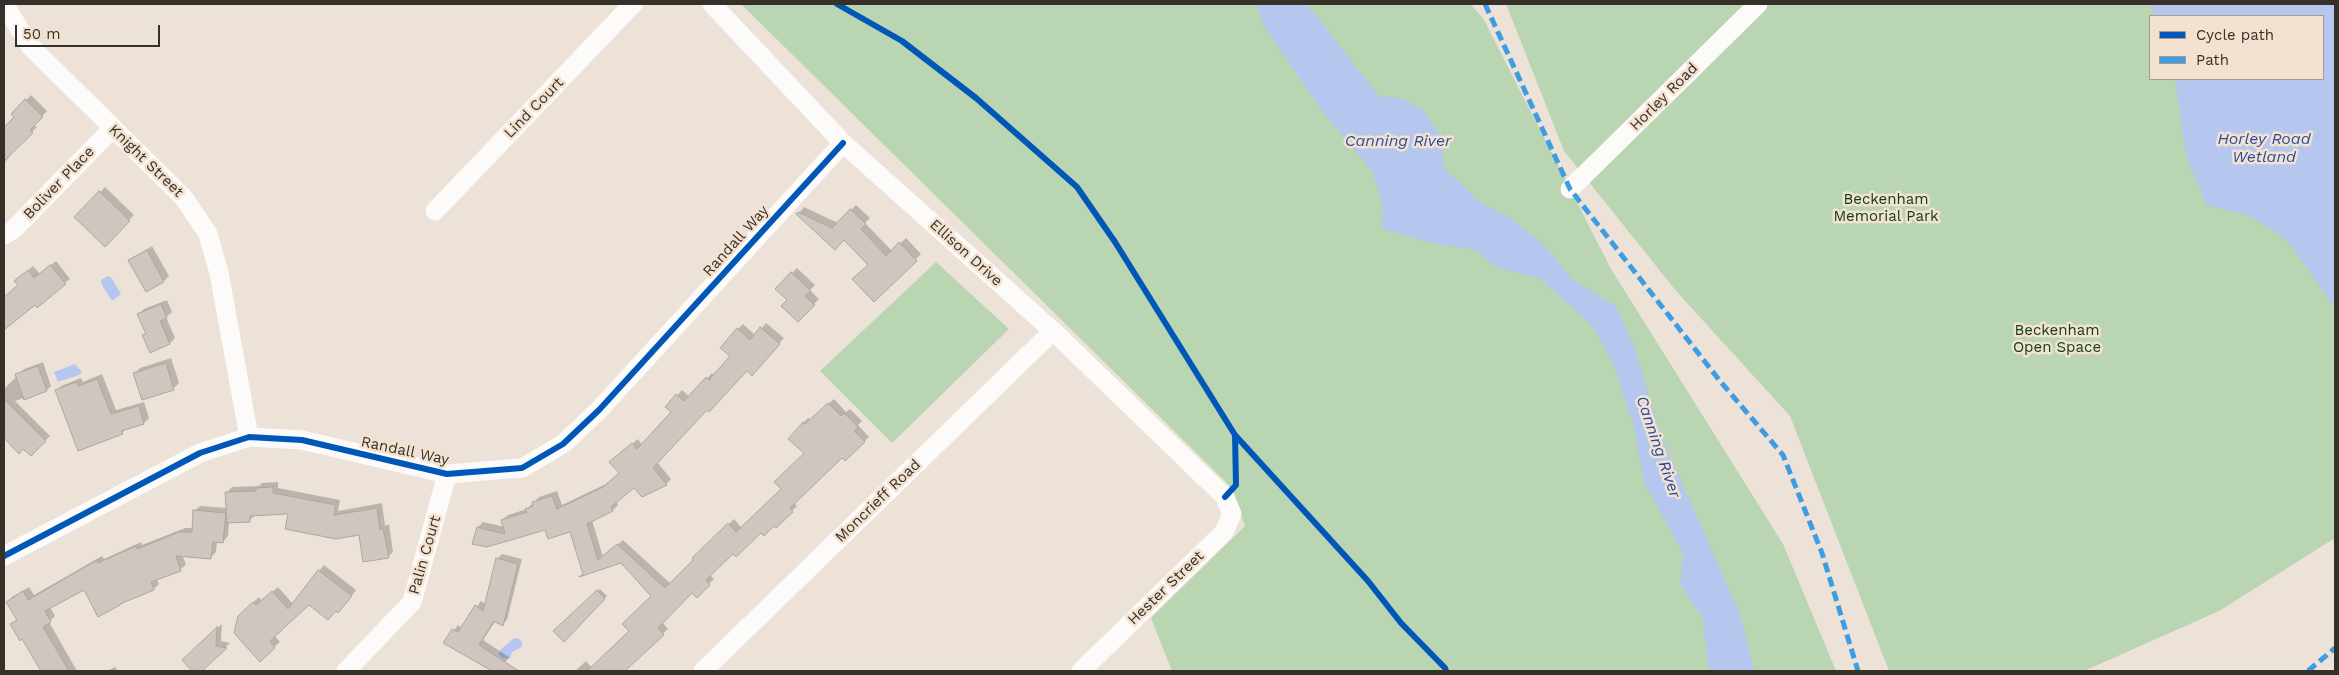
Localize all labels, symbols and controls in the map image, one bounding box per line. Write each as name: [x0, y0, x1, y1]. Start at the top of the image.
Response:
scale bar: [18, 15, 162, 47]
legend: [2149, 15, 2324, 80]
text: 50 m: [23, 25, 60, 43]
text: Cycle path: [2196, 26, 2274, 44]
text: Path: [2196, 51, 2229, 69]
street label: Horley Road: [1626, 59, 1702, 135]
street label: Lind Court: [501, 74, 567, 142]
street label: Knight Street: [105, 121, 187, 201]
water label: Horley Road Wetland: [2217, 129, 2311, 167]
water label: Canning River: [1345, 131, 1451, 151]
street label: Boliver Place: [20, 143, 98, 223]
park label: Beckenham Memorial Park: [1833, 191, 1939, 226]
street label: Randall Way: [699, 202, 773, 280]
street label: Ellison Drive: [926, 216, 1006, 290]
park label: Beckenham Open Space: [2013, 322, 2101, 357]
water label: Canning River: [1632, 394, 1684, 500]
street label: Randall Way: [359, 433, 451, 469]
street label: Moncrieff Road: [832, 456, 924, 546]
street label: Palin Court: [405, 514, 445, 596]
street label: Hester Street: [1124, 547, 1208, 629]

